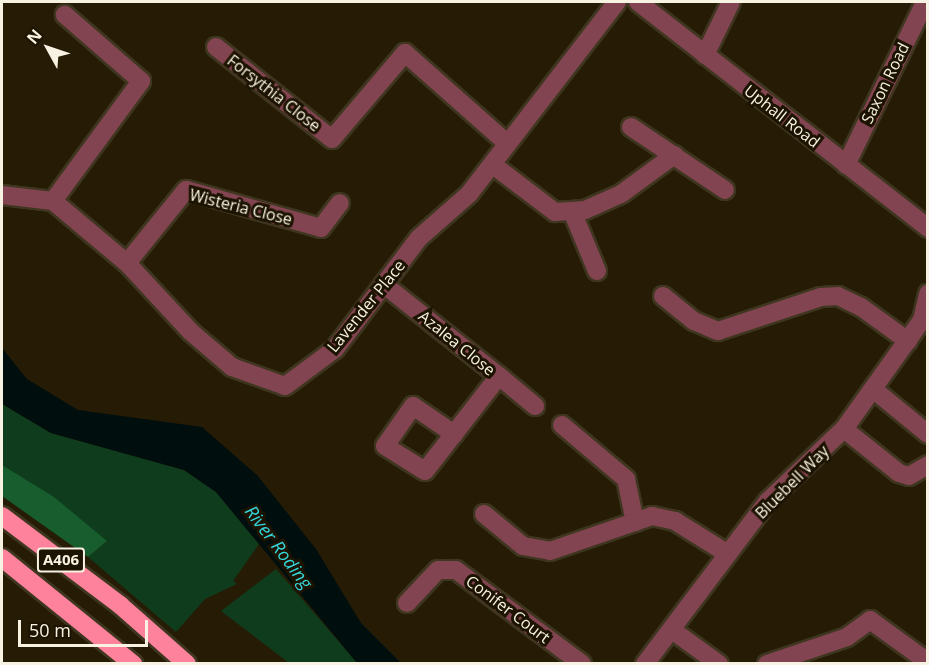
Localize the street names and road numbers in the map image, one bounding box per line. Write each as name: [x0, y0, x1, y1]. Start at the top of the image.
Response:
street label: Saxon Road: [857, 39, 913, 127]
street label: Forsythia Close: [224, 51, 324, 135]
street label: Uphall Road: [740, 81, 824, 151]
street label: Wisteria Close: [188, 185, 294, 229]
street label: Lavender Place: [323, 256, 409, 356]
street label: Azalea Close: [415, 306, 499, 380]
street label: Bluebell Way: [751, 441, 833, 523]
road number: A406: [36, 548, 86, 572]
street label: Conifer Court: [462, 571, 554, 647]

